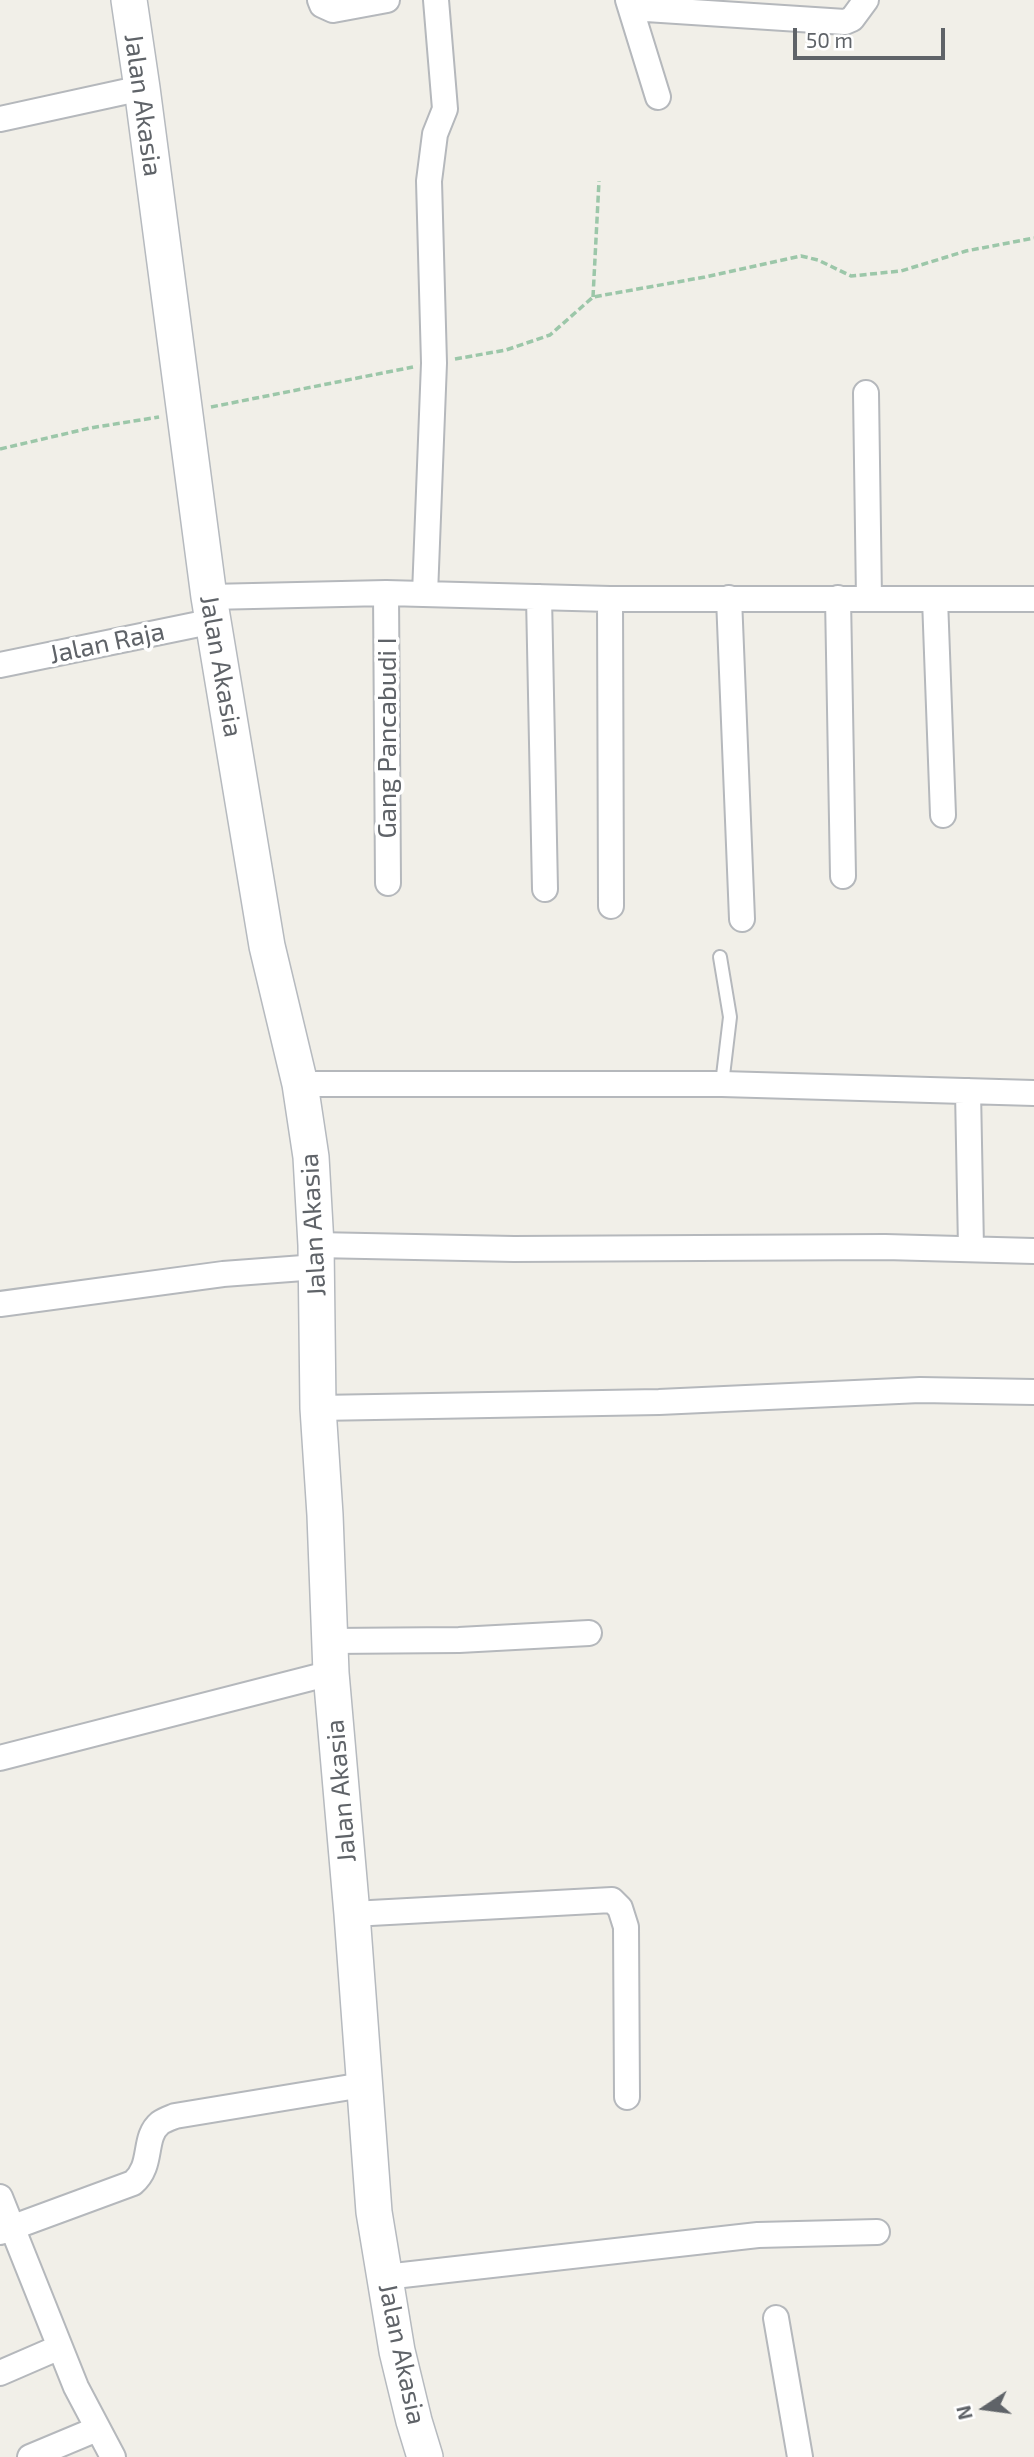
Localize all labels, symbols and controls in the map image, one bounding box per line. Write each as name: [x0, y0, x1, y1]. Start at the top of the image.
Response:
scale bar: [796, 14, 948, 58]
text: 50 m: [806, 27, 853, 52]
street label: Jalan Akasia: [118, 32, 168, 178]
street label: Jalan Akasia: [193, 593, 249, 739]
street label: Jalan Raja: [46, 616, 168, 670]
street label: Gang Pancabudi I: [371, 637, 403, 839]
street label: Jalan Akasia: [294, 1152, 332, 1298]
street label: Jalan Akasia: [319, 1718, 363, 1864]
street label: Jalan Akasia: [372, 2281, 432, 2427]
north arrow: [950, 2373, 1020, 2443]
text: N: [951, 2404, 977, 2422]

